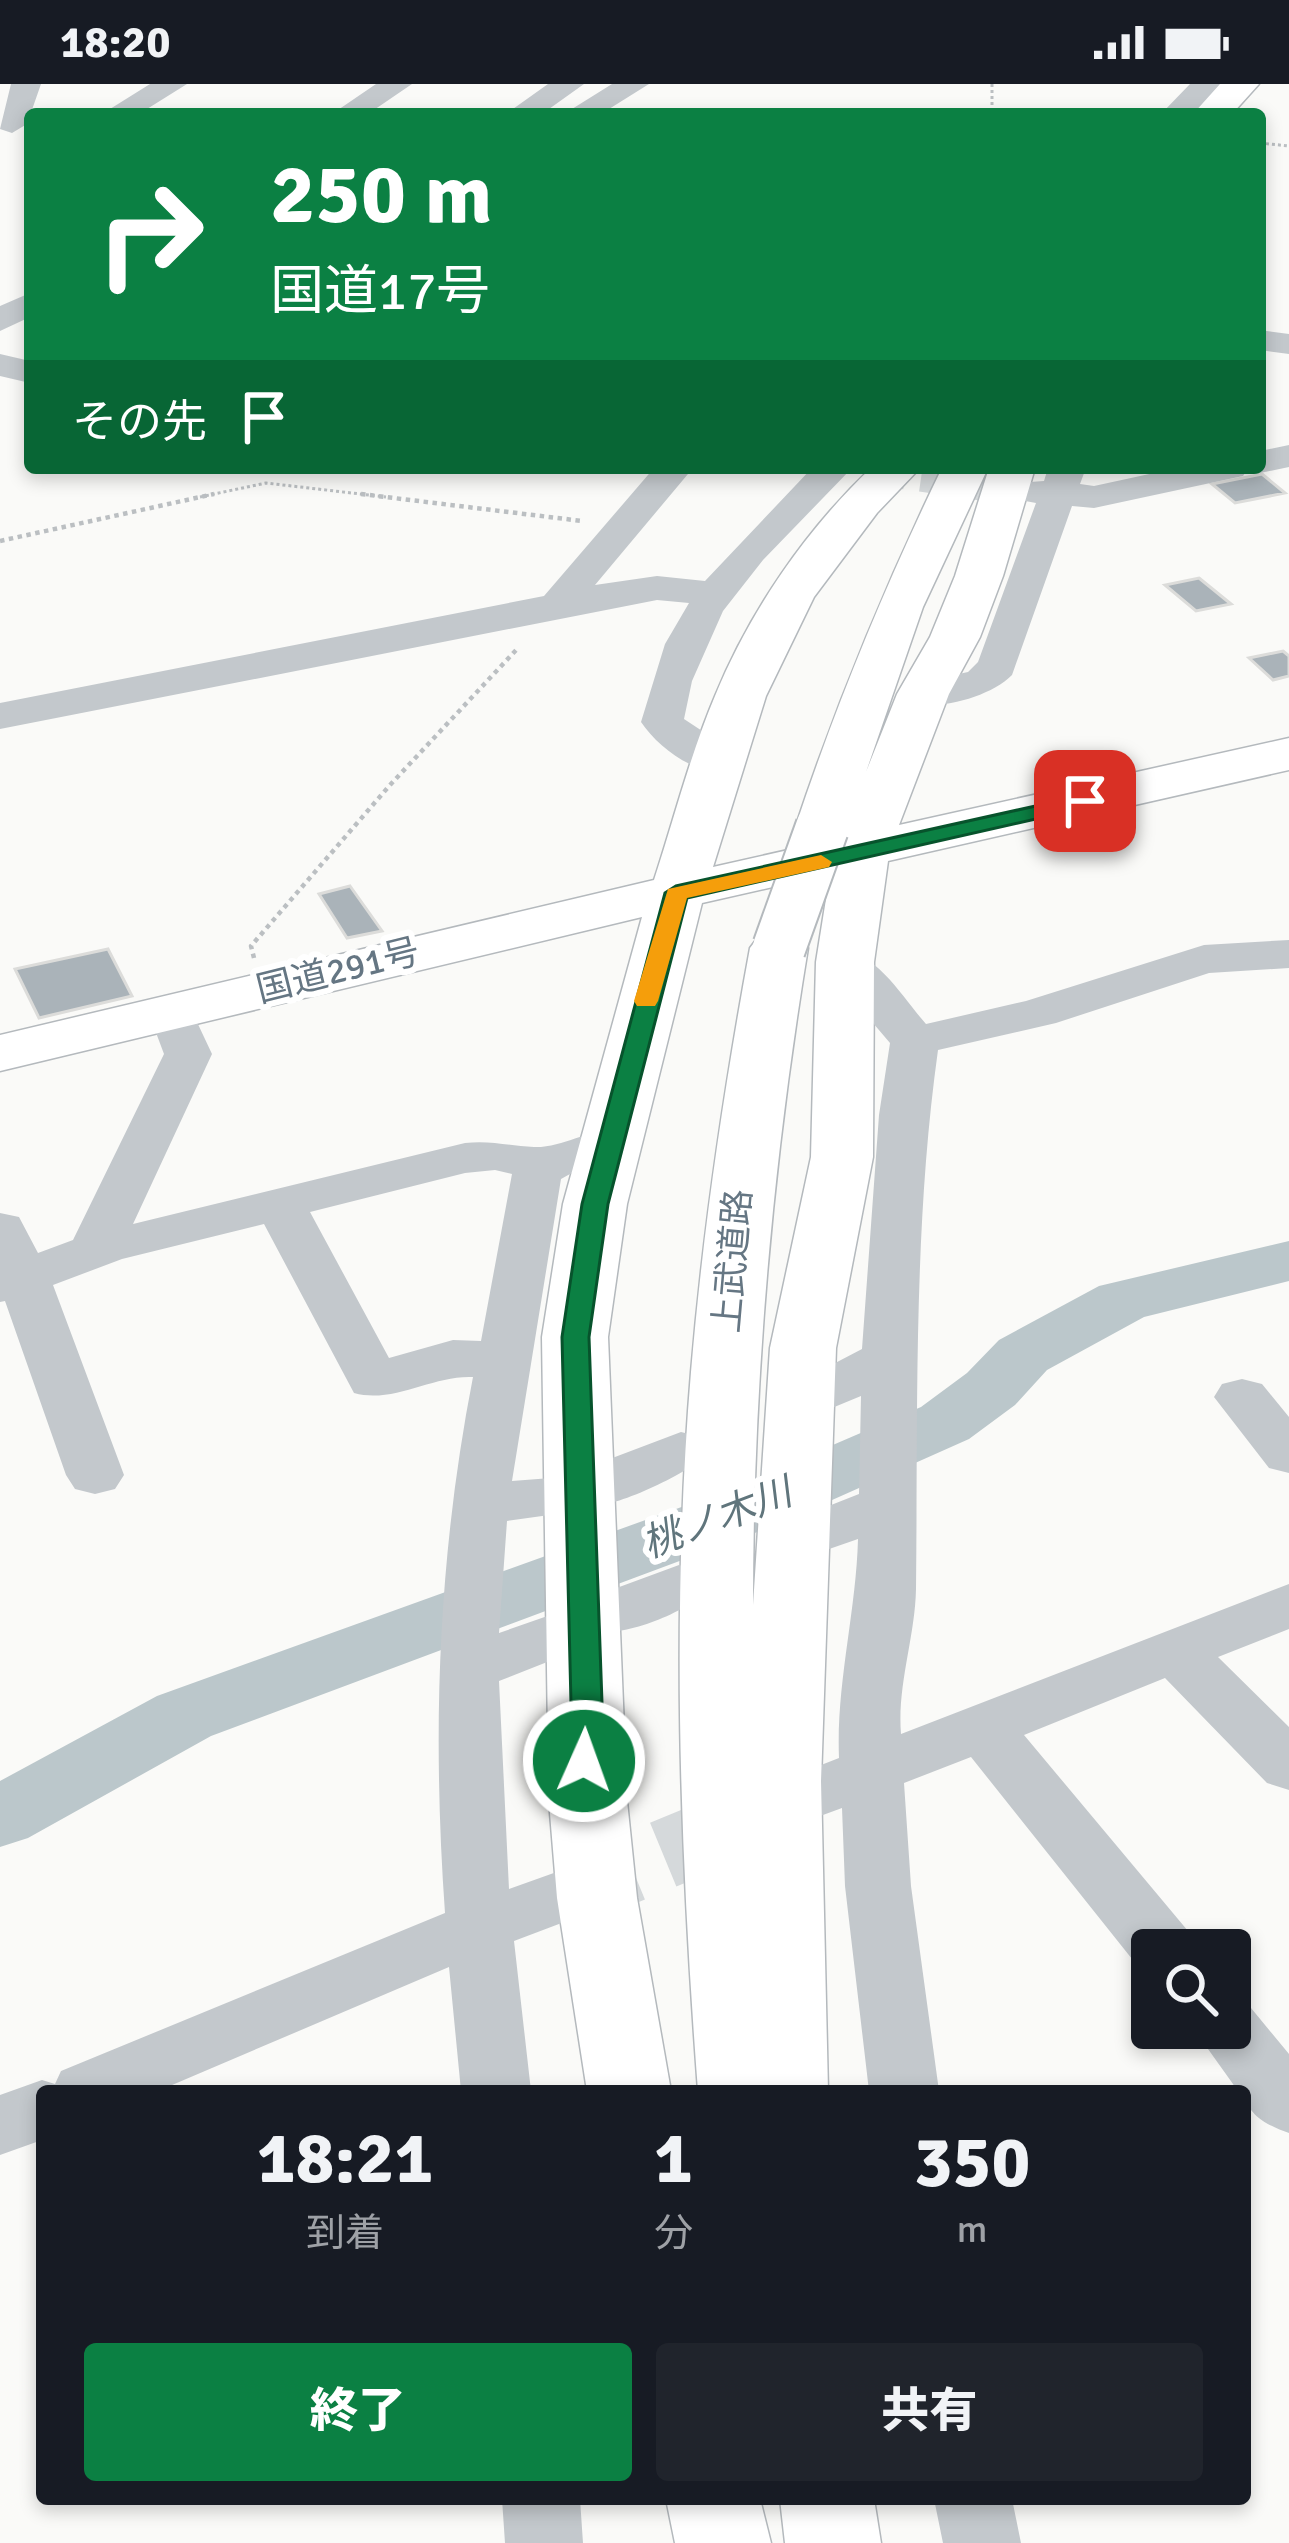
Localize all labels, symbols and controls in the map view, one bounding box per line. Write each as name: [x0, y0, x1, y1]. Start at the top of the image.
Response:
text: 18:20: [60, 15, 170, 70]
text: 250 m: [270, 143, 492, 247]
icon: right: [72, 156, 228, 312]
text: 国道17号: [270, 258, 490, 325]
icon: arrive: [231, 384, 297, 450]
text: その先: [72, 395, 207, 450]
pin: [1034, 750, 1136, 852]
icon: arrive: [1052, 768, 1118, 834]
street label: 国道291号: [252, 929, 424, 1013]
street label: 上武道路: [704, 1187, 762, 1335]
water label: 桃ノ木川: [636, 1466, 802, 1568]
position arrow: [521, 1698, 647, 1824]
map controls: [1131, 1929, 1251, 2049]
button: search: [1131, 1929, 1251, 2049]
text: 18:21: [257, 2114, 433, 2203]
text: 1: [654, 2114, 693, 2203]
text: 350: [914, 2118, 1030, 2207]
text: m: [956, 2205, 988, 2253]
text: 到着: [306, 2209, 384, 2257]
text: 分: [654, 2209, 693, 2257]
button: 終了: [84, 2343, 632, 2481]
button: 共有: [656, 2343, 1203, 2481]

